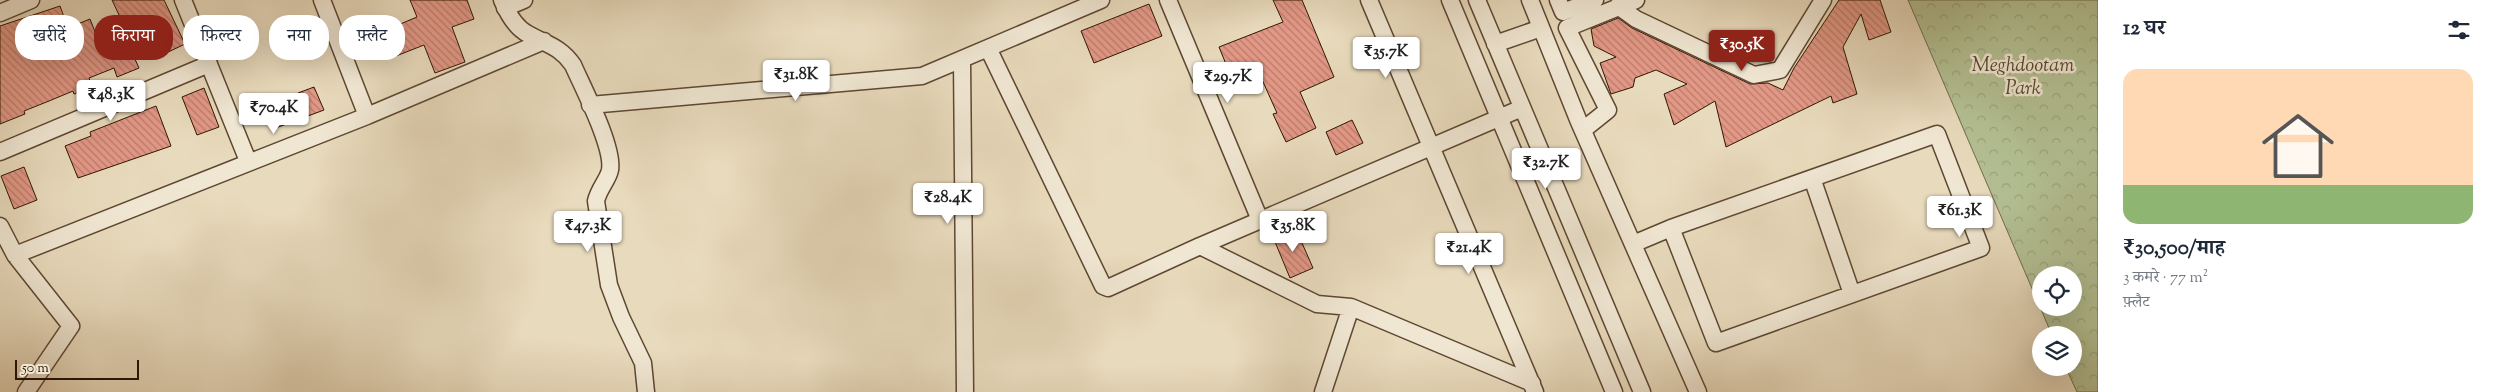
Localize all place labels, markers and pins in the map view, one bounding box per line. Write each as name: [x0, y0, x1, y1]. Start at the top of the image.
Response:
pin: ₹30.5K: [1701, 30, 1783, 72]
pin: ₹35.7K: [1345, 36, 1427, 79]
pin: ₹31.8K: [755, 59, 837, 102]
pin: ₹29.7K: [1187, 62, 1269, 104]
pin: ₹48.3K: [70, 80, 152, 122]
pin: ₹70.4K: [233, 92, 315, 135]
pin: ₹32.7K: [1505, 148, 1587, 190]
pin: ₹28.4K: [907, 182, 989, 225]
pin: ₹61.3K: [1919, 196, 2001, 238]
pin: ₹47.3K: [547, 210, 629, 253]
pin: ₹35.8K: [1252, 210, 1334, 253]
pin: ₹21.4K: [1428, 232, 1510, 275]

